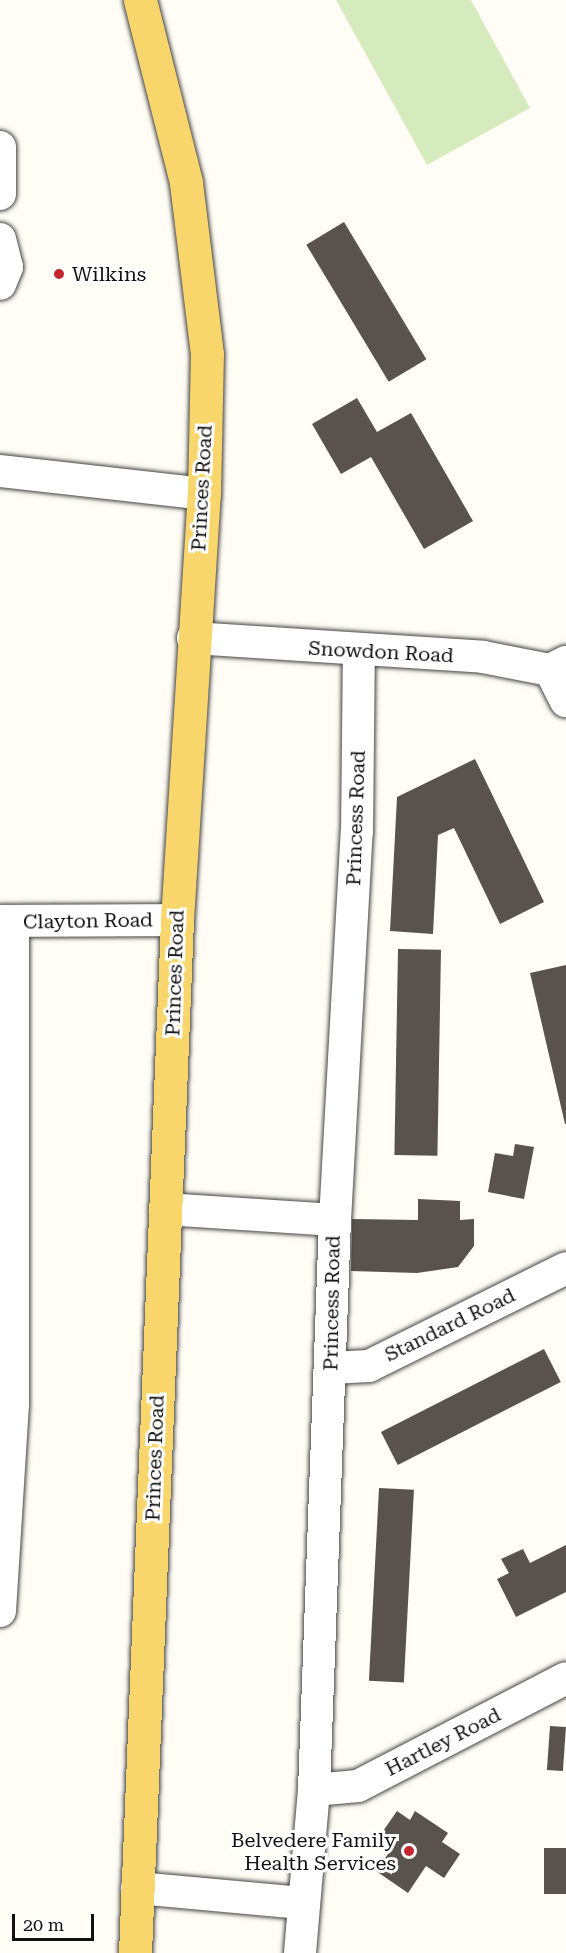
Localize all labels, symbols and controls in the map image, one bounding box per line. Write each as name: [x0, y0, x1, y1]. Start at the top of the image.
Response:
place label: Wilkins: [72, 262, 146, 286]
marker: Wilkins: [50, 265, 68, 283]
street label: Princes Road: [187, 424, 217, 552]
street label: Snowdon Road: [308, 636, 454, 668]
street label: Princess Road: [342, 750, 370, 886]
street label: Clayton Road: [23, 908, 153, 934]
street label: Princes Road: [161, 909, 189, 1037]
street label: Princess Road: [319, 1235, 345, 1371]
street label: Standard Road: [381, 1283, 519, 1367]
street label: Princes Road: [141, 1394, 169, 1522]
street label: Hartley Road: [381, 1703, 505, 1781]
place label: Belvedere Family Health Services: [231, 1828, 396, 1875]
marker: Belvedere Family Health Services: [400, 1842, 418, 1860]
scale bar: [15, 1902, 98, 1940]
text: 20 m: [23, 1914, 64, 1935]

